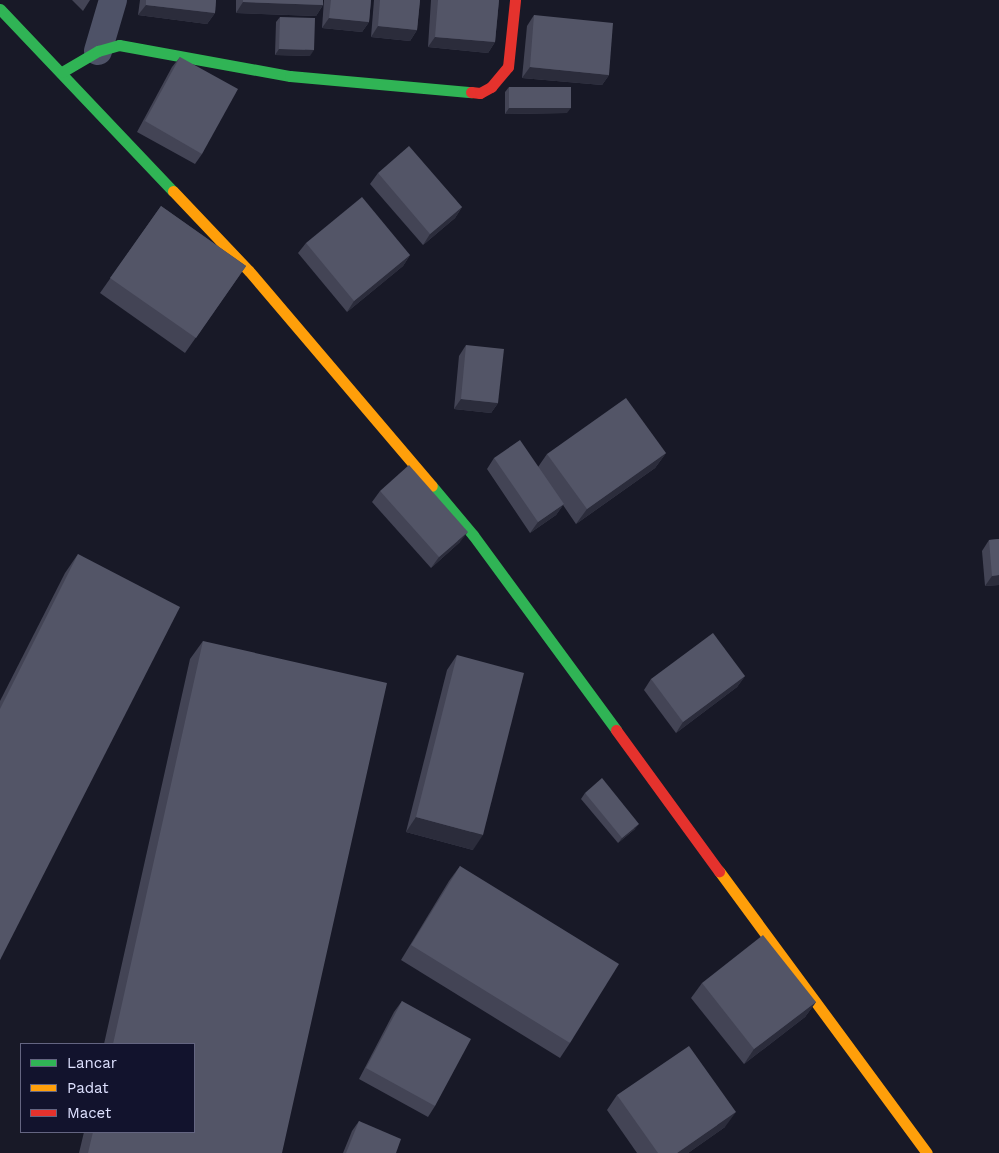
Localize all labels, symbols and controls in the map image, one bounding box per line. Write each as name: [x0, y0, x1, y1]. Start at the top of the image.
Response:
legend: [20, 1043, 195, 1133]
text: Lancar: [67, 1054, 117, 1072]
text: Padat: [67, 1079, 109, 1097]
text: Macet: [67, 1104, 111, 1122]

